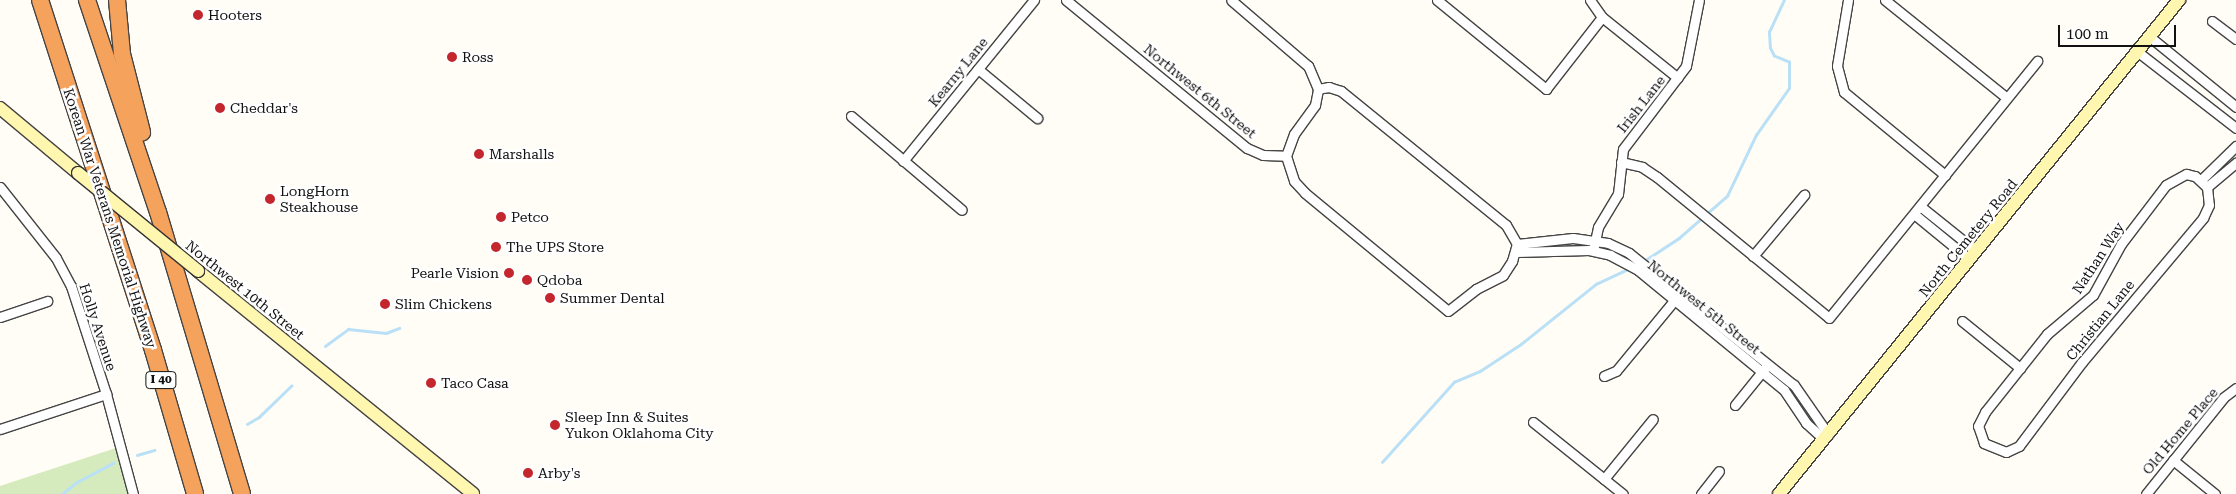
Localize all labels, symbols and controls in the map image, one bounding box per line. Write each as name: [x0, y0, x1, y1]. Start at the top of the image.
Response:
place label: Hooters: [208, 7, 262, 23]
marker: Hooters: [192, 9, 204, 21]
scale bar: [2061, 15, 2178, 47]
text: 100 m: [2066, 25, 2109, 43]
street label: Kearny Lane: [925, 34, 991, 110]
street label: Northwest 6th Street: [1140, 40, 1260, 142]
place label: Ross: [462, 49, 493, 65]
marker: Ross: [446, 51, 458, 63]
street label: Irish Lane: [1613, 72, 1669, 136]
street label: Korean War Veterans Memorial Highway: [60, 86, 160, 350]
place label: Cheddar's: [230, 100, 298, 116]
marker: Cheddar's: [214, 102, 226, 114]
place label: Marshalls: [489, 146, 554, 162]
marker: Marshalls: [473, 148, 485, 160]
street label: North Cemetery Road: [1915, 176, 2021, 300]
place label: LongHorn Steakhouse: [280, 183, 358, 216]
marker: LongHorn Steakhouse: [264, 193, 276, 205]
place label: Petco: [511, 209, 549, 225]
marker: Petco: [495, 211, 507, 223]
street label: Nathan Way: [2069, 219, 2127, 297]
street label: Northwest 10th Street: [182, 237, 308, 343]
place label: The UPS Store: [506, 239, 604, 255]
marker: The UPS Store: [490, 241, 502, 253]
street label: Northwest 5th Street: [1644, 256, 1764, 358]
place label: Pearle Vision: [411, 265, 499, 281]
marker: Pearle Vision: [503, 267, 515, 279]
place label: Qdoba: [537, 272, 582, 288]
marker: Qdoba: [521, 274, 533, 286]
street label: Christian Lane: [2062, 276, 2138, 364]
street label: Holly Avenue: [76, 281, 120, 373]
place label: Summer Dental: [560, 290, 665, 306]
marker: Summer Dental: [544, 292, 556, 304]
place label: Slim Chickens: [395, 296, 492, 312]
marker: Slim Chickens: [379, 298, 391, 310]
road number: I 40: [145, 370, 177, 390]
place label: Taco Casa: [441, 375, 509, 391]
marker: Taco Casa: [425, 377, 437, 389]
street label: Old Home Place: [2139, 384, 2221, 478]
place label: Sleep Inn & Suites Yukon Oklahoma City: [565, 409, 714, 442]
marker: Sleep Inn & Suites Yukon Oklahoma City: [549, 419, 561, 431]
place label: Arby's: [538, 465, 580, 481]
marker: Arby's: [522, 467, 534, 479]

